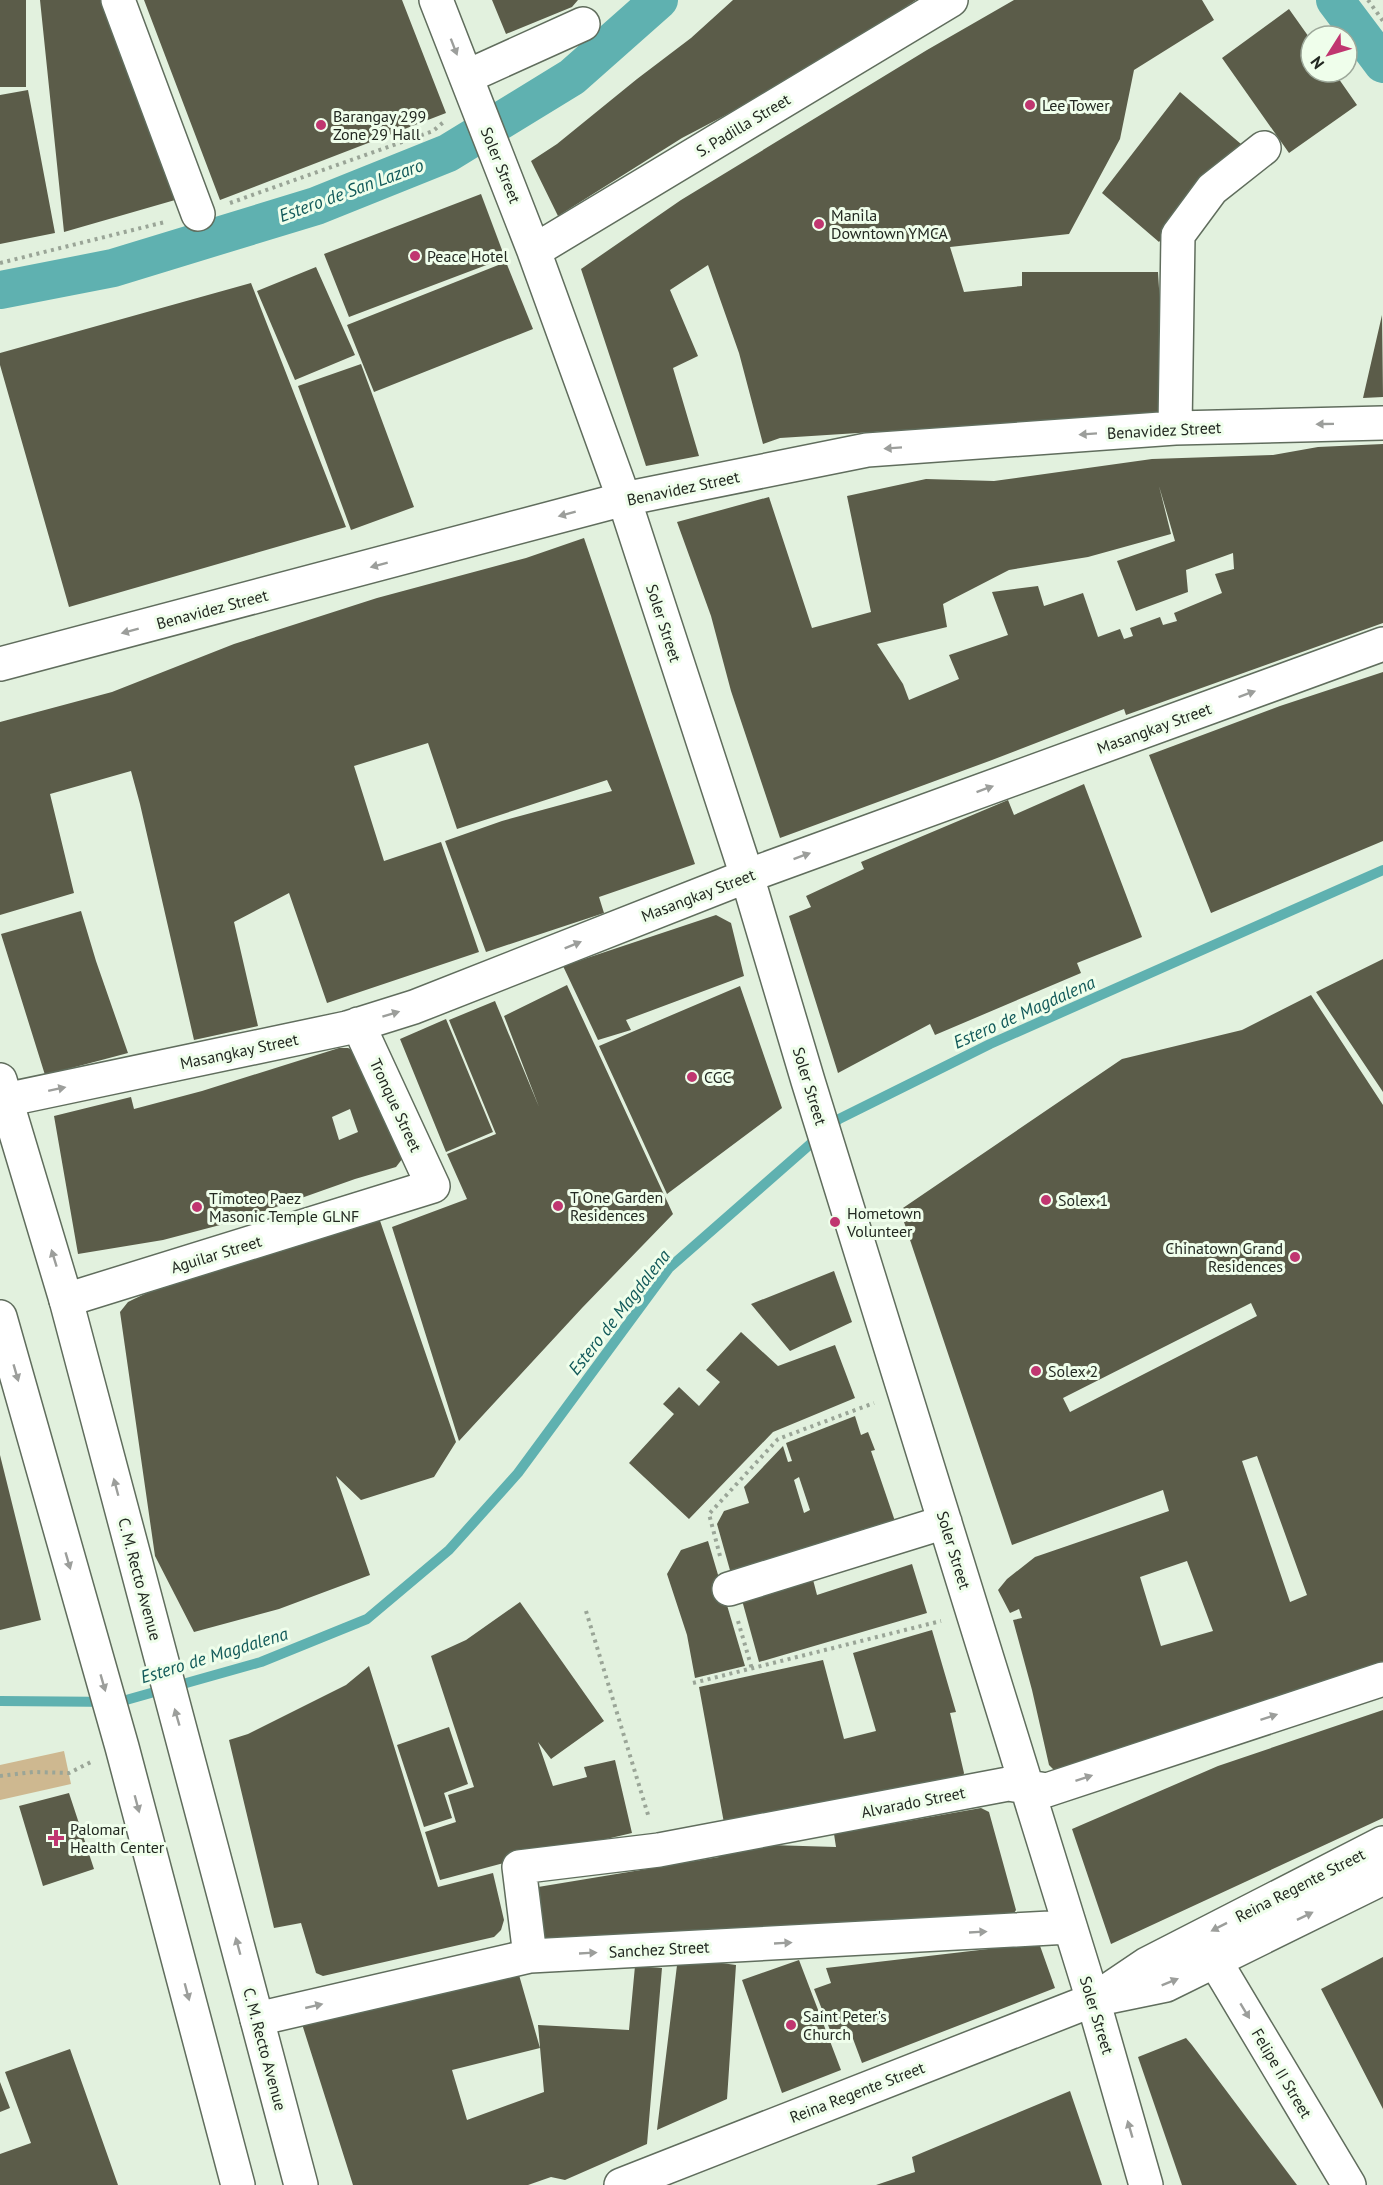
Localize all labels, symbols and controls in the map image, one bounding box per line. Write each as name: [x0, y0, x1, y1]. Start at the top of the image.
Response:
north arrow: [1299, 24, 1359, 84]
one-way arrow: [450, 38, 459, 56]
text: N: [1306, 53, 1328, 73]
street label: S. Padilla Street: [692, 89, 794, 161]
place label: Lee Tower: [1042, 95, 1110, 115]
marker: Lee Tower: [1023, 98, 1037, 112]
place label: Barangay 299 Zone 29 Hall: [333, 106, 426, 144]
marker: Barangay 299 Zone 29 Hall: [314, 118, 328, 132]
street label: Soler Street: [477, 124, 526, 207]
water label: Estero de San Lazaro: [275, 153, 427, 227]
place label: Manila Downtown YMCA: [831, 205, 949, 243]
marker: Manila Downtown YMCA: [812, 217, 826, 231]
place label: Peace Hotel: [427, 246, 508, 266]
marker: Peace Hotel: [408, 249, 422, 263]
street label: Benavidez Street: [1106, 417, 1222, 443]
one-way arrow: [1315, 419, 1334, 429]
one-way arrow: [1078, 429, 1097, 439]
one-way arrow: [884, 443, 903, 452]
street label: Benavidez Street: [625, 466, 742, 510]
one-way arrow: [558, 510, 577, 520]
one-way arrow: [370, 561, 388, 570]
street label: Soler Street: [642, 582, 686, 665]
street label: Benavidez Street: [154, 584, 270, 633]
one-way arrow: [120, 626, 139, 636]
one-way arrow: [1238, 688, 1256, 698]
street label: Masangkay Street: [1094, 698, 1214, 758]
one-way arrow: [976, 784, 994, 794]
one-way arrow: [793, 850, 811, 860]
street label: Masangkay Street: [638, 864, 758, 926]
one-way arrow: [564, 939, 582, 949]
water label: Estero de Magdalena: [949, 970, 1099, 1054]
one-way arrow: [382, 1009, 400, 1018]
street label: Masangkay Street: [178, 1029, 300, 1073]
street label: Soler Street: [789, 1045, 831, 1128]
street label: Tronque Street: [366, 1055, 427, 1155]
place label: CGC: [704, 1067, 732, 1087]
marker: CGC: [685, 1070, 699, 1084]
one-way arrow: [48, 1084, 67, 1093]
place label: T One Garden Residences: [570, 1187, 663, 1225]
place label: Timoteo Paez Masonic Temple GLNF: [209, 1188, 359, 1226]
place label: Solex 1: [1058, 1190, 1108, 1210]
marker: Solex 1: [1039, 1193, 1053, 1207]
marker: T One Garden Residences: [551, 1199, 565, 1213]
marker: Timoteo Paez Masonic Temple GLNF: [190, 1200, 204, 1214]
place label: Hometown Volunteer: [846, 1203, 922, 1241]
marker: Hometown Volunteer: [828, 1215, 842, 1229]
street label: Aguilar Street: [168, 1231, 264, 1277]
place label: Chinatown Grand Residences: [1165, 1238, 1283, 1276]
water label: Estero de Magdalena: [563, 1244, 675, 1379]
one-way arrow: [49, 1249, 58, 1267]
marker: Chinatown Grand Residences: [1288, 1250, 1302, 1264]
place label: Solex 2: [1048, 1361, 1098, 1381]
one-way arrow: [12, 1364, 21, 1382]
marker: Solex 2: [1029, 1364, 1043, 1378]
one-way arrow: [110, 1478, 120, 1496]
street label: Soler Street: [933, 1509, 975, 1592]
street label: C. M. Recto Avenue: [114, 1515, 166, 1643]
one-way arrow: [64, 1552, 73, 1570]
water label: Estero de Magdalena: [137, 1622, 291, 1688]
one-way arrow: [99, 1674, 108, 1692]
one-way arrow: [172, 1708, 182, 1727]
one-way arrow: [1260, 1711, 1278, 1721]
one-way arrow: [1075, 1773, 1093, 1782]
street label: Alvarado Street: [859, 1782, 967, 1822]
one-way arrow: [132, 1795, 142, 1813]
place label: Palomar Health Center: [70, 1819, 165, 1857]
marker: Palomar Health Center: [47, 1829, 65, 1847]
street label: Reina Regente Street: [1232, 1843, 1369, 1926]
one-way arrow: [1297, 1912, 1314, 1921]
one-way arrow: [1210, 1922, 1227, 1932]
one-way arrow: [968, 1928, 987, 1937]
street label: Sanchez Street: [608, 1936, 710, 1962]
one-way arrow: [232, 1937, 242, 1955]
one-way arrow: [774, 1938, 793, 1947]
one-way arrow: [579, 1949, 598, 1958]
street label: Soler Street: [1076, 1974, 1118, 2057]
one-way arrow: [1162, 1977, 1180, 1987]
one-way arrow: [182, 1983, 192, 2001]
street label: C. M. Recto Avenue: [239, 1985, 291, 2113]
one-way arrow: [304, 2001, 323, 2010]
one-way arrow: [1240, 2003, 1251, 2019]
place label: Saint Peter's Church: [803, 2006, 887, 2044]
marker: Saint Peter's Church: [784, 2018, 798, 2032]
street label: Felipe II Street: [1247, 2025, 1317, 2122]
street label: Reina Regente Street: [787, 2057, 928, 2127]
one-way arrow: [1125, 2120, 1134, 2138]

